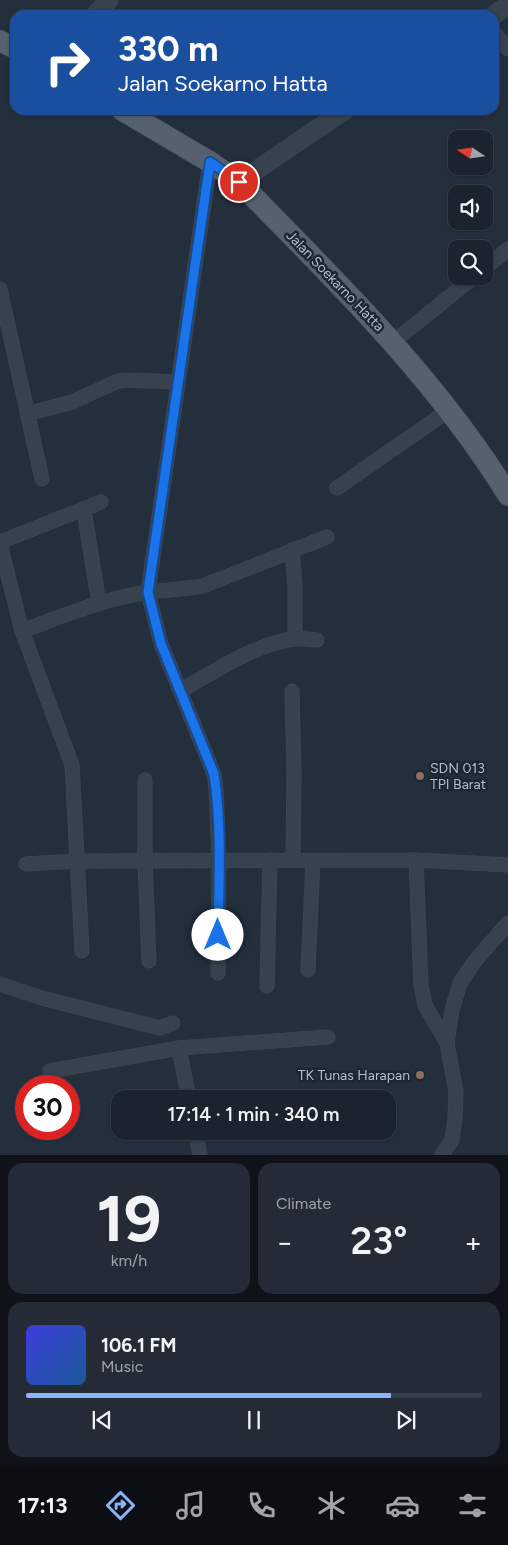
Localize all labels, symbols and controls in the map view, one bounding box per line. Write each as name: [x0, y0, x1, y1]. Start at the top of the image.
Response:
text: 330 m: [118, 28, 218, 70]
icon: right: [35, 30, 100, 95]
text: Jalan Soekarno Hatta: [118, 70, 328, 97]
north arrow: [448, 130, 492, 175]
map controls: [448, 130, 493, 285]
pin: [218, 161, 260, 203]
icon: arrive: [225, 168, 253, 196]
button: sound: [448, 185, 493, 230]
street label: Jalan Soekarno Hatta: [283, 227, 387, 335]
button: search: [448, 240, 493, 285]
place label: SDN 013 TPI Barat: [430, 760, 486, 793]
marker: SDN 013 TPI Barat: [414, 770, 426, 782]
position arrow: [191, 908, 243, 960]
place label: TK Tunas Harapan: [298, 1067, 410, 1084]
marker: TK Tunas Harapan: [414, 1069, 426, 1081]
speed limit sign: 30: [15, 1075, 80, 1140]
text: 17:14 · 1 min · 340 m: [168, 1103, 339, 1126]
text: 19: [96, 1179, 162, 1257]
text: Climate: [276, 1194, 331, 1213]
text: 23°: [351, 1218, 407, 1264]
text: −: [276, 1225, 293, 1259]
text: +: [465, 1225, 482, 1259]
text: km/h: [111, 1251, 147, 1270]
text: 106.1 FM: [101, 1334, 176, 1357]
text: Music: [101, 1357, 143, 1376]
icon: previous: [88, 1406, 116, 1434]
icon: pause: [240, 1406, 268, 1434]
icon: next: [392, 1406, 420, 1434]
icon: directions: [103, 1488, 138, 1523]
icon: music: [173, 1488, 208, 1523]
icon: phone: [244, 1488, 279, 1523]
icon: climate: [314, 1488, 349, 1523]
icon: car: [385, 1488, 420, 1523]
icon: filters: [455, 1488, 490, 1523]
text: 17:13: [18, 1492, 67, 1519]

